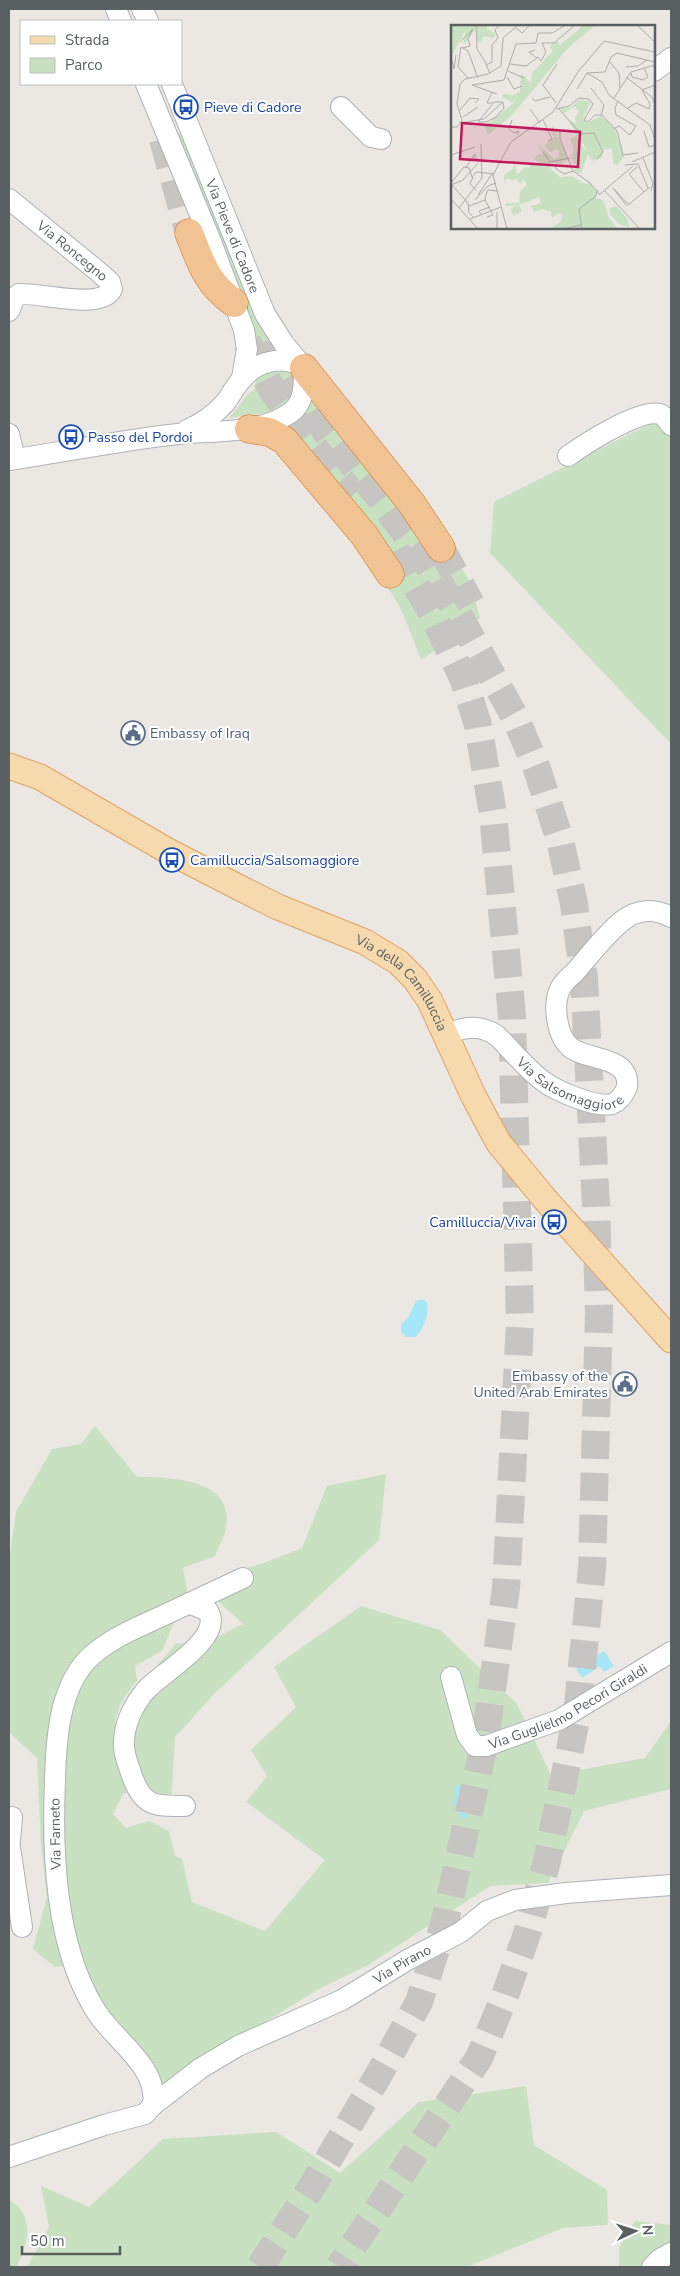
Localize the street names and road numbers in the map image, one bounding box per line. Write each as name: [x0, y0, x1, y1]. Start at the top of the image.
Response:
street label: Via Pieve di Cadore: [201, 175, 264, 296]
street label: Via Roncegno: [32, 216, 112, 286]
street label: Via della Camilluccia: [352, 930, 451, 1034]
street label: Via Salsomaggiore: [511, 1052, 628, 1115]
street label: Via Guglielmo Pecori Giraldi: [485, 1660, 651, 1755]
street label: Via Farneto: [45, 1798, 66, 1871]
street label: Via Pirano: [369, 1940, 435, 1989]

